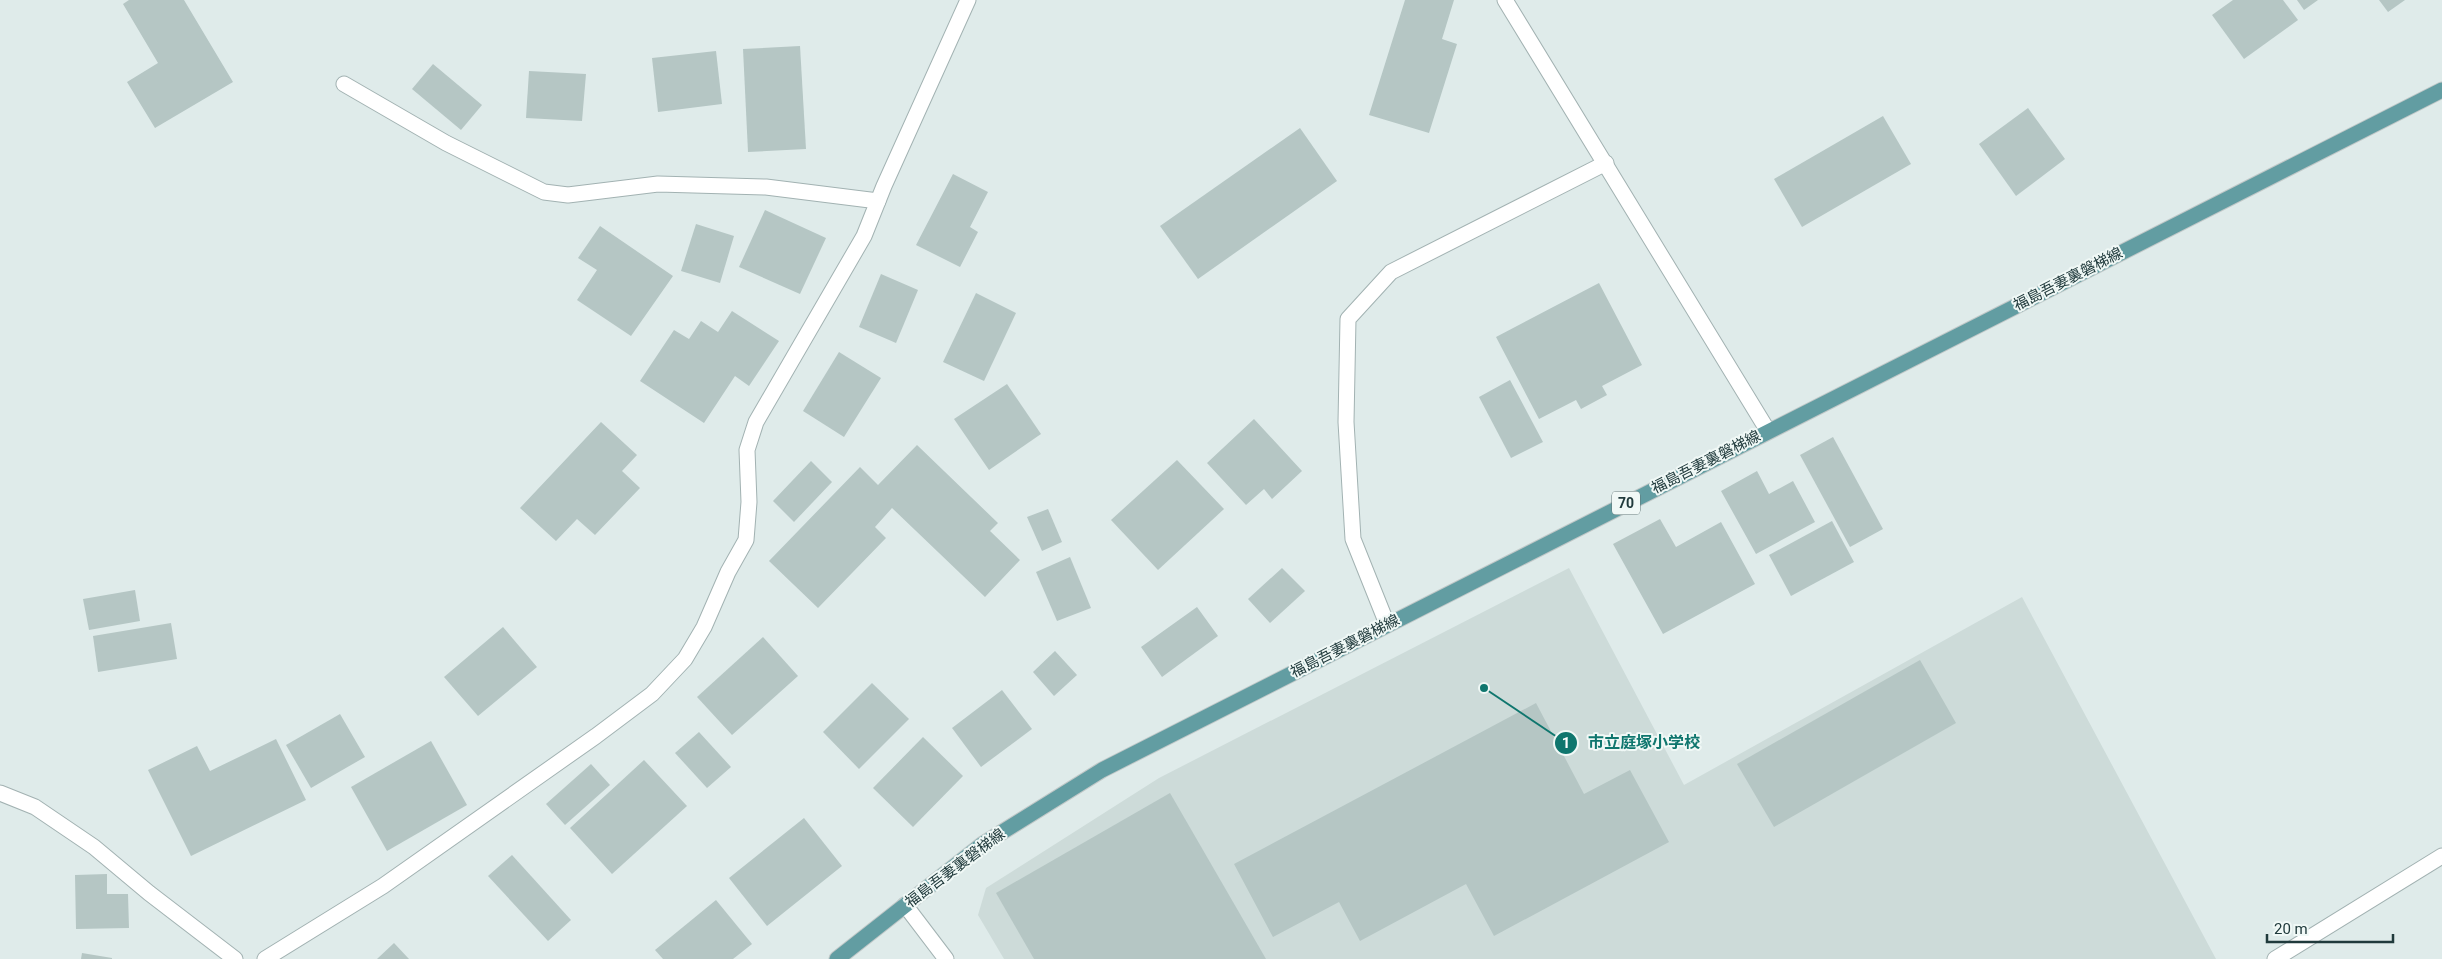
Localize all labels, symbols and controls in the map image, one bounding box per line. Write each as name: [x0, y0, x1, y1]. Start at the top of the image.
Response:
street label: 福島吾妻裏磐梯線: [2010, 244, 2126, 314]
street label: 福島吾妻裏磐梯線: [1648, 427, 1764, 497]
road number: 70: [1612, 492, 1640, 514]
street label: 福島吾妻裏磐梯線: [1287, 611, 1403, 681]
callout: 市立庭塚小学校: [1553, 727, 1710, 758]
text: 市立庭塚小学校: [1588, 733, 1700, 752]
text: 1: [1562, 734, 1570, 752]
street label: 福島吾妻裏磐梯線: [902, 825, 1008, 911]
scale bar: [2267, 912, 2393, 944]
text: 20 m: [2274, 920, 2308, 938]

